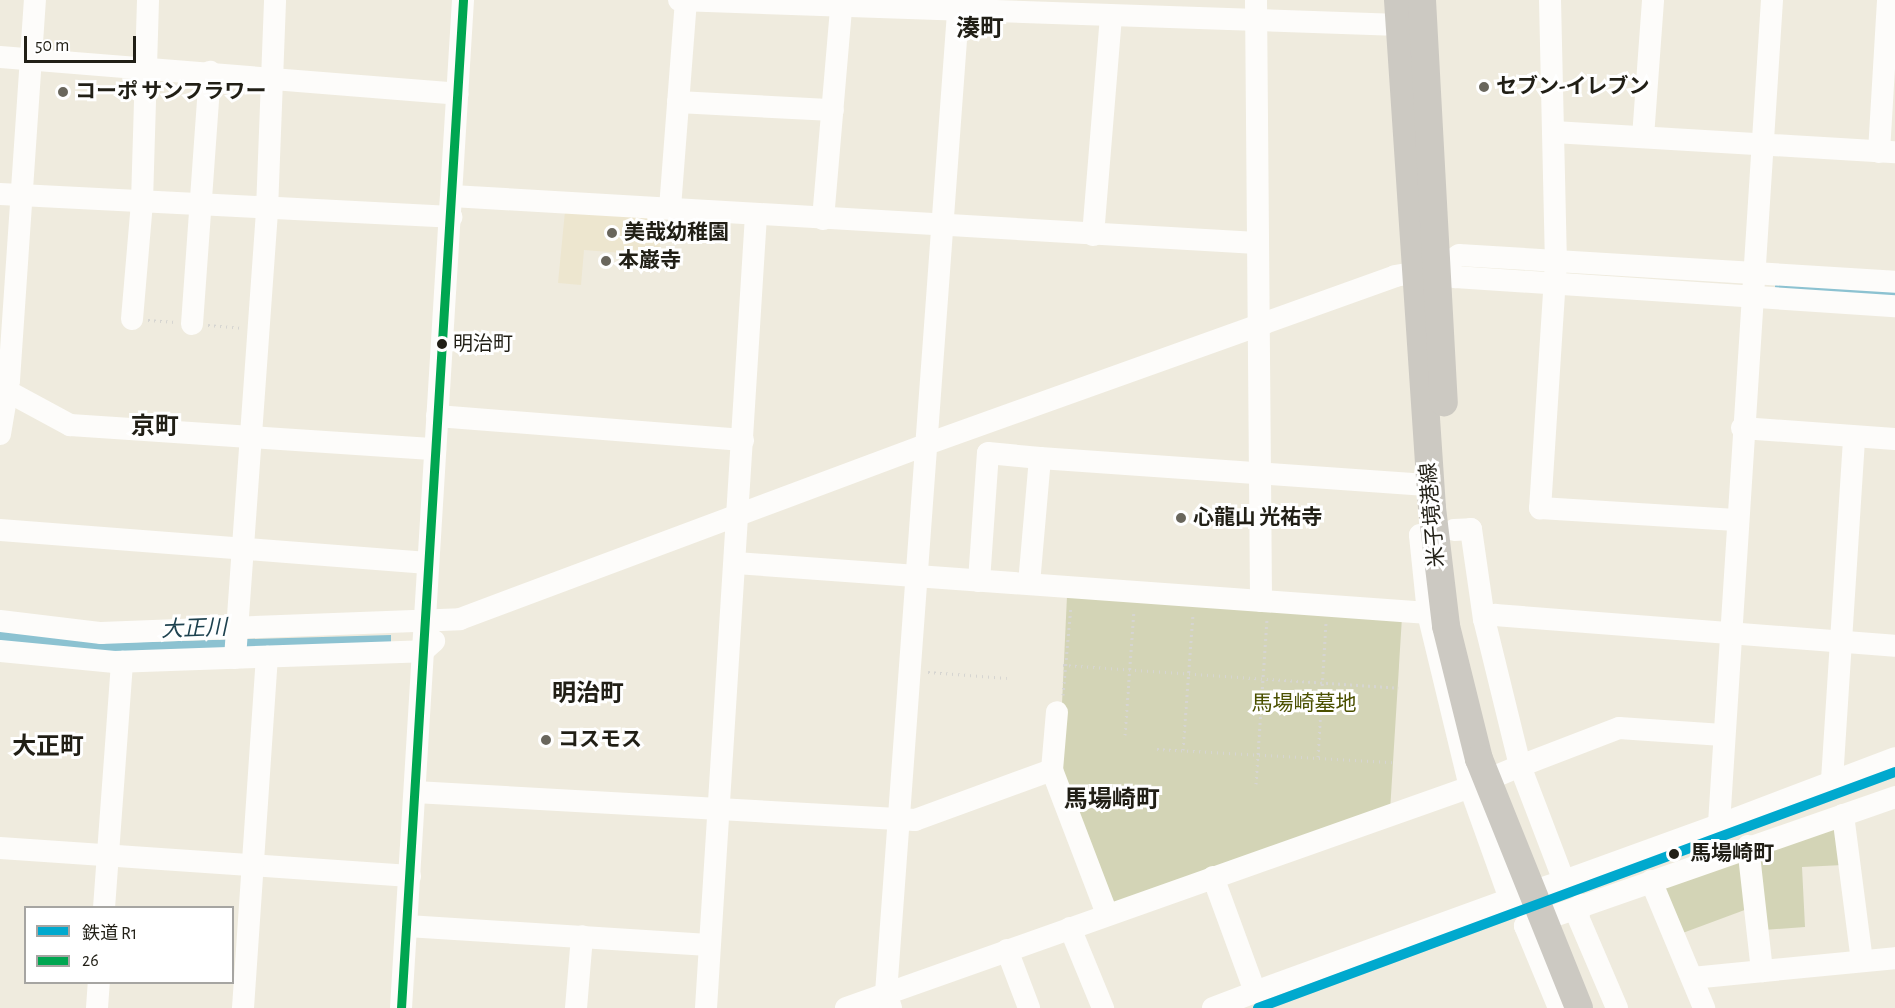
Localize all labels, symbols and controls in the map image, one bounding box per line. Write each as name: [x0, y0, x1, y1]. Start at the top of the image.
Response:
district label: 湊町: [956, 16, 1004, 44]
scale bar: [27, 24, 140, 62]
text: 50 m: [35, 37, 69, 55]
place label: セブン-イレブン: [1496, 74, 1649, 100]
place label: コーポ サンフラワー: [75, 79, 267, 105]
marker: セブン-イレブン: [1477, 80, 1491, 94]
marker: コーポ サンフラワー: [56, 85, 70, 99]
place label: 美哉幼稚園: [624, 220, 729, 246]
marker: 美哉幼稚園: [605, 226, 619, 240]
place label: 本巌寺: [618, 248, 681, 274]
marker: 本巌寺: [599, 254, 613, 268]
place label: 明治町: [453, 332, 513, 356]
marker: 明治町: [436, 338, 448, 350]
district label: 京町: [131, 414, 179, 442]
street label: 米子境港線: [1416, 462, 1450, 568]
place label: 心龍山 光祐寺: [1193, 505, 1322, 531]
marker: 心龍山 光祐寺: [1174, 511, 1188, 525]
water label: 大正川: [161, 615, 227, 643]
district label: 明治町: [552, 681, 624, 709]
park label: 馬場崎墓地: [1252, 691, 1356, 717]
place label: コスモス: [558, 727, 642, 753]
marker: コスモス: [539, 733, 553, 747]
district label: 大正町: [12, 734, 84, 762]
district label: 馬場崎町: [1064, 787, 1160, 815]
place label: 馬場崎町: [1690, 841, 1774, 867]
marker: 馬場崎町: [1663, 843, 1685, 865]
legend: [24, 906, 234, 984]
text: 鉄道 R1: [82, 925, 137, 943]
text: 26: [82, 952, 99, 970]

